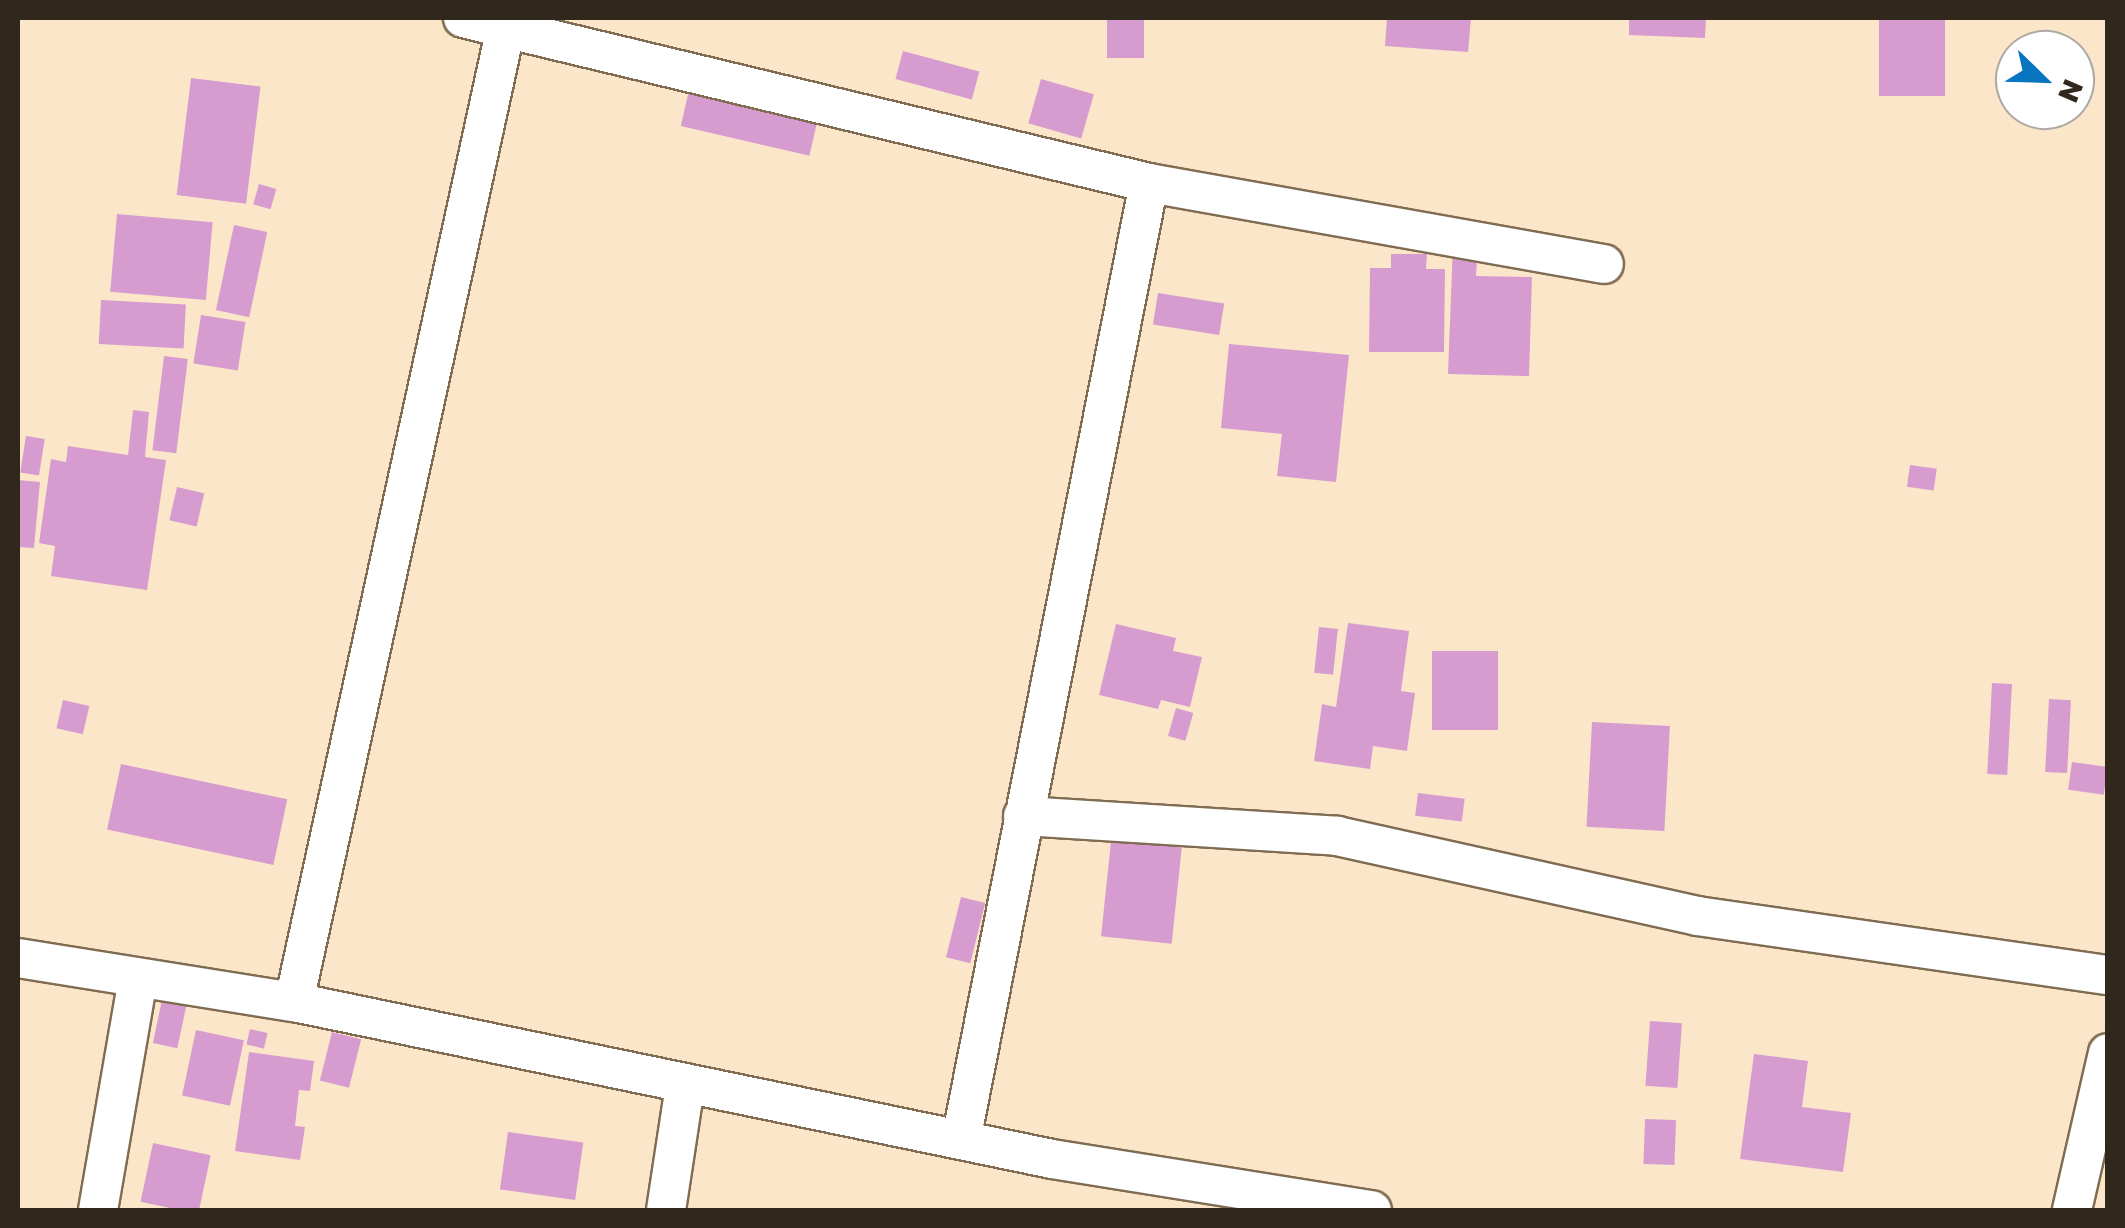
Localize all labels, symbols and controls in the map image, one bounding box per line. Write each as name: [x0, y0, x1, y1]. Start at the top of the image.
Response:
north arrow: [1995, 30, 2095, 130]
text: N: [2052, 75, 2091, 107]

